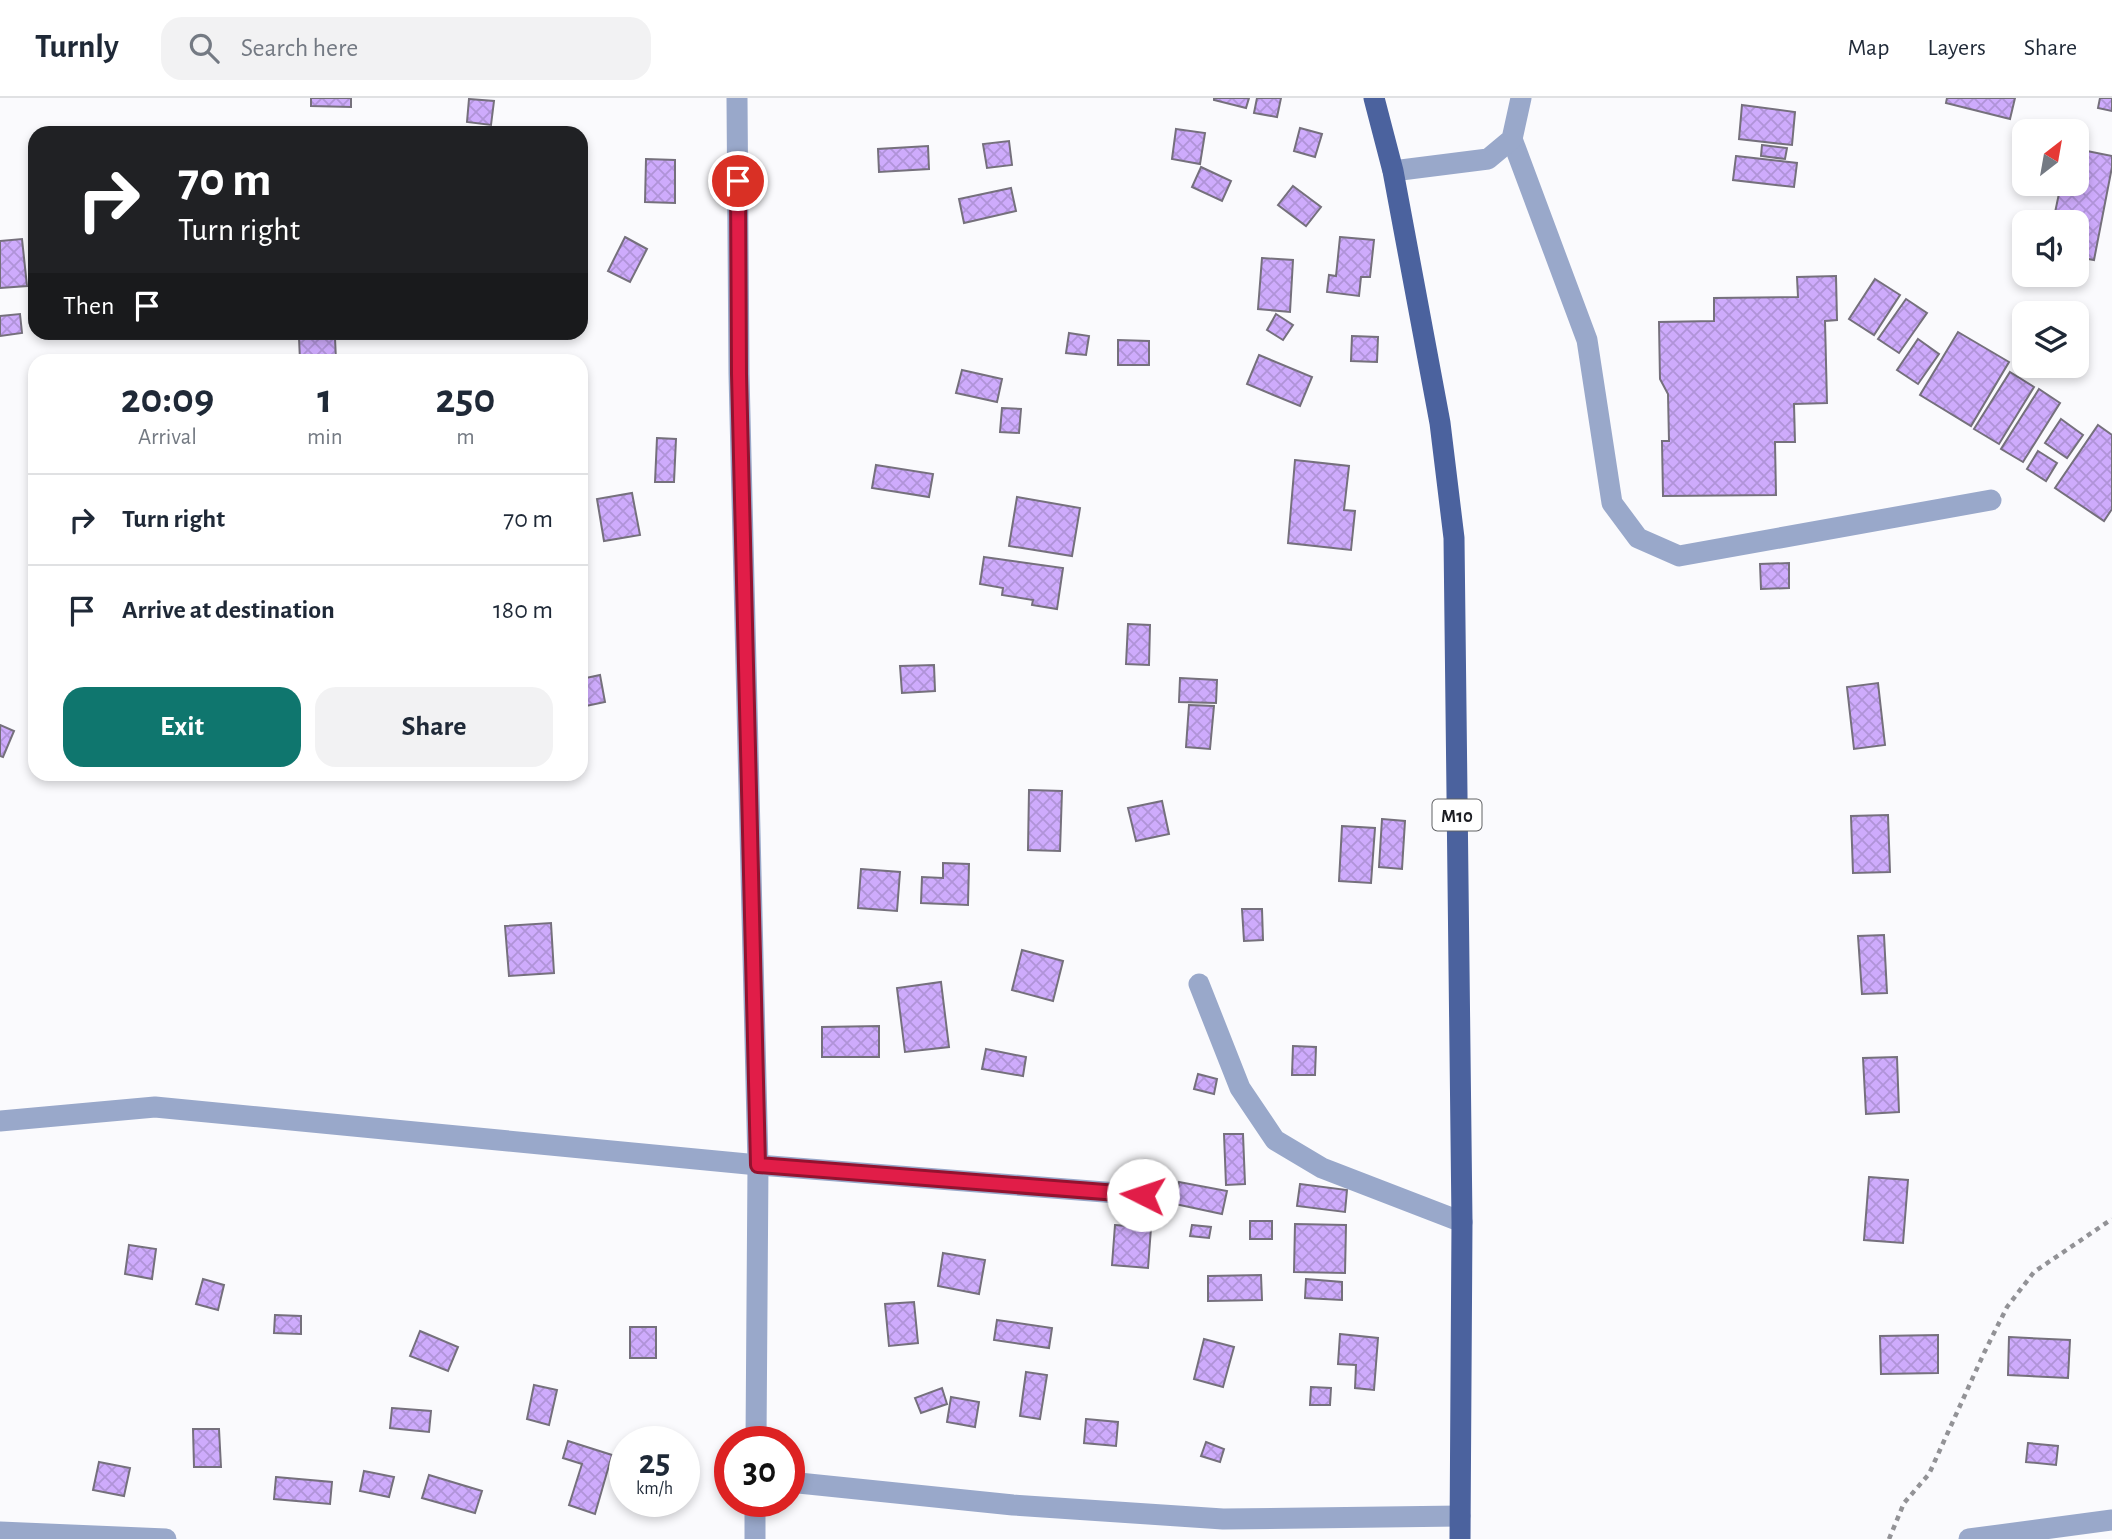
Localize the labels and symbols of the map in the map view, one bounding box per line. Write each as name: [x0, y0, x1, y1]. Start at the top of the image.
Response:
north arrow: [2012, 119, 2090, 196]
pin: [708, 151, 768, 211]
road number: M10: [1432, 800, 1482, 830]
position arrow: [1106, 1158, 1180, 1232]
speed limit sign: 30: [714, 1426, 805, 1517]

